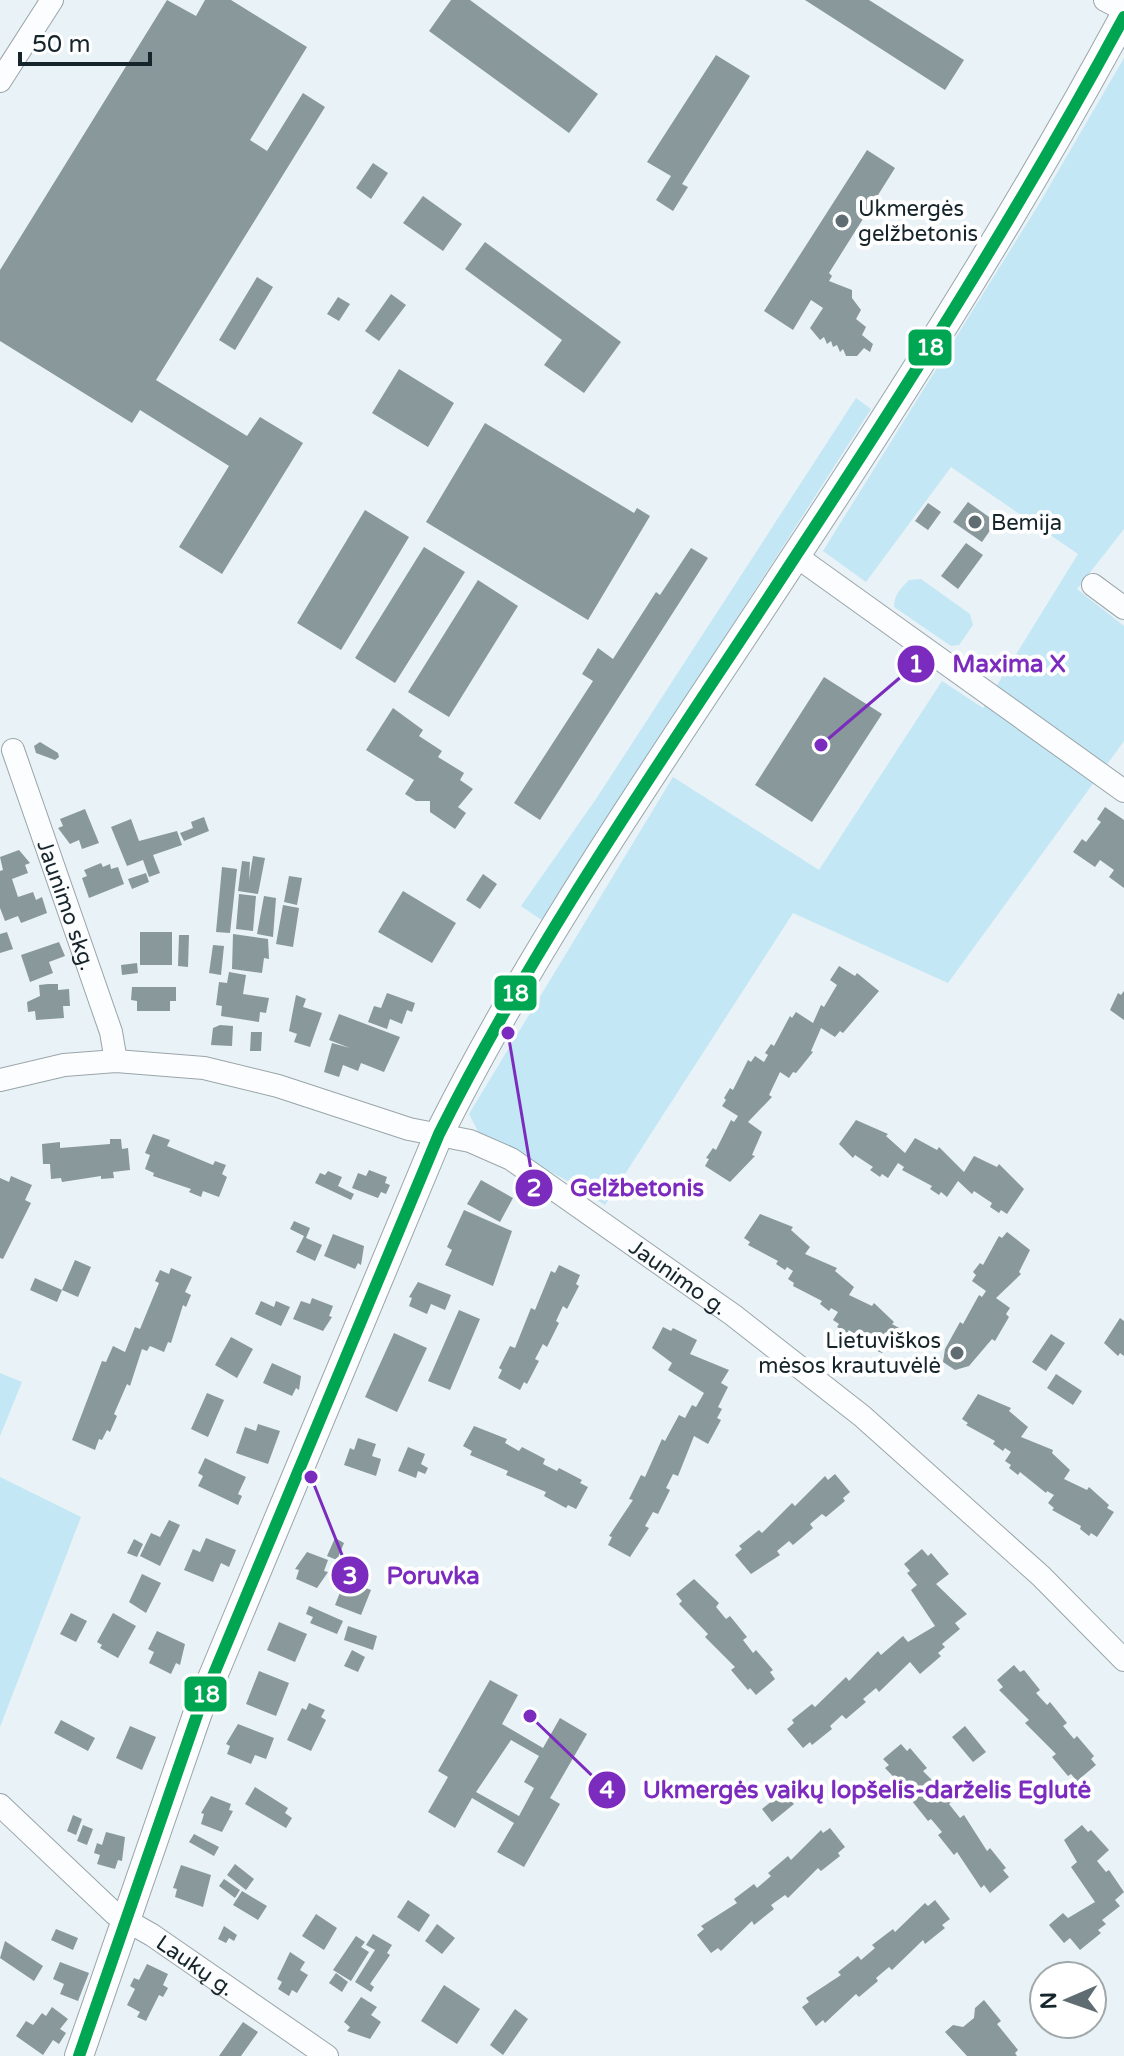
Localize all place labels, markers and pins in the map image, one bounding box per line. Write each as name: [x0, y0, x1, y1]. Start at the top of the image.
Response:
place label: Ukmergės gelžbetonis: [858, 196, 978, 247]
marker: Ukmergės gelžbetonis: [833, 212, 851, 230]
place label: Bemija: [991, 510, 1062, 536]
marker: Bemija: [966, 513, 984, 531]
callout: Maxima X: [896, 640, 1081, 688]
callout: Gelžbetonis: [514, 1164, 720, 1212]
place label: Lietuviškos mėsos krautuvėlė: [758, 1328, 941, 1379]
marker: Lietuviškos mėsos krautuvėlė: [948, 1344, 966, 1362]
callout: Poruvka: [330, 1551, 495, 1599]
callout: Ukmergės vaikų lopšelis-darželis Eglutė: [587, 1766, 1107, 1814]

